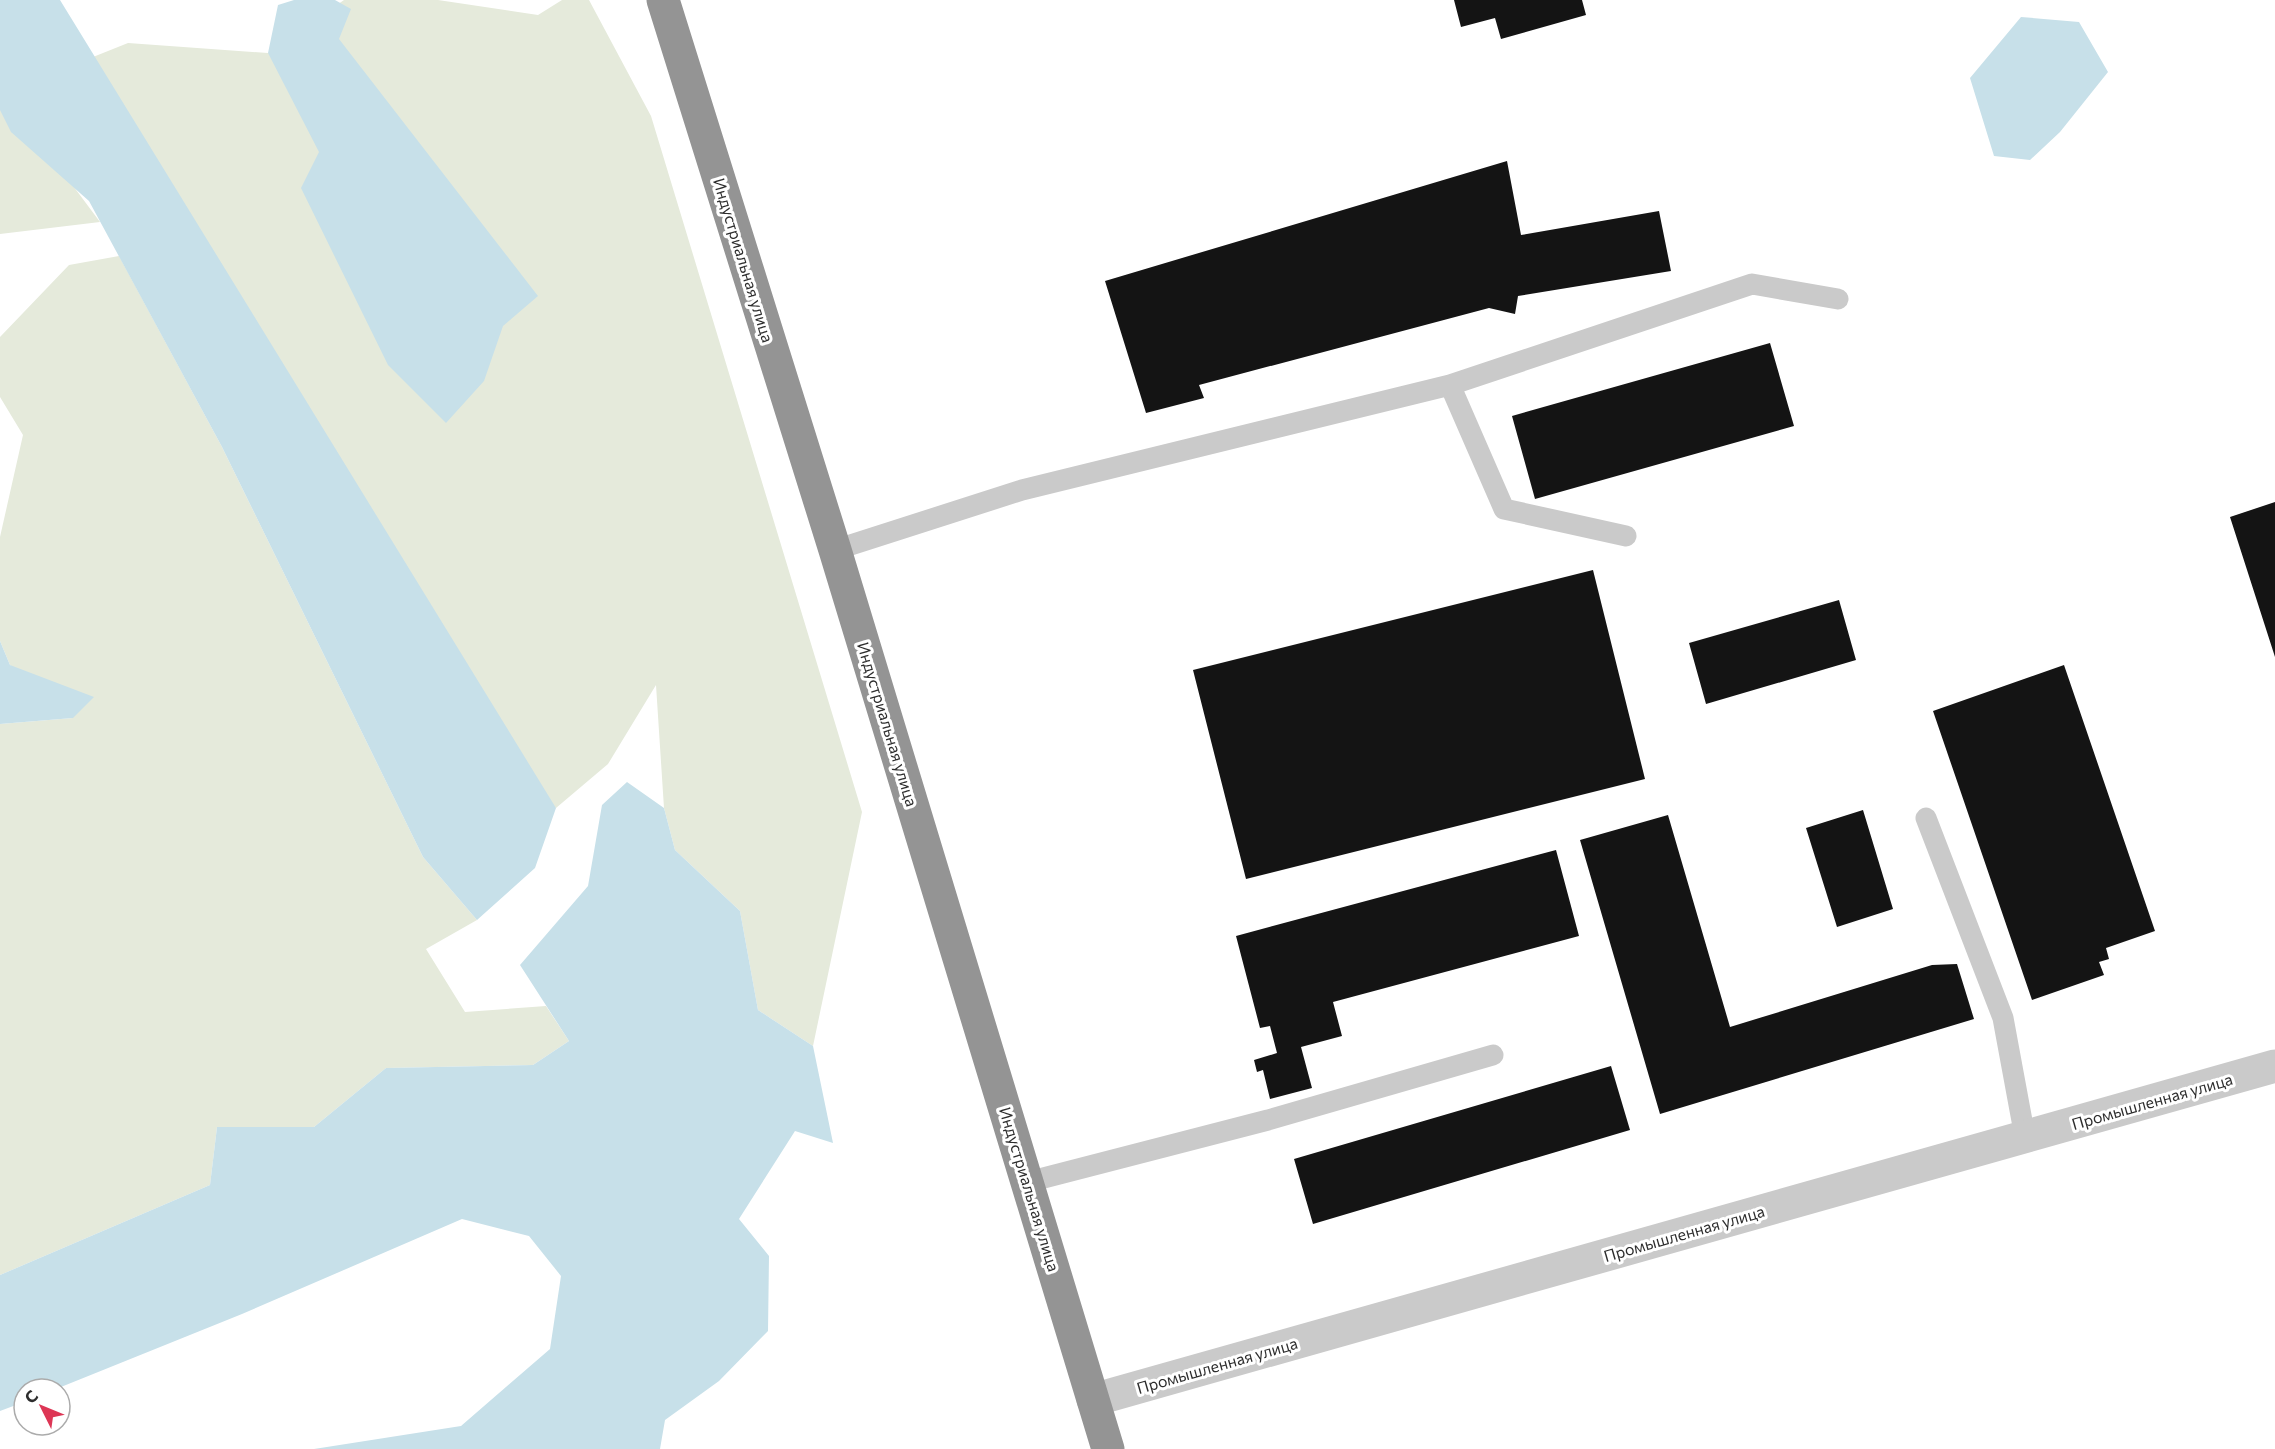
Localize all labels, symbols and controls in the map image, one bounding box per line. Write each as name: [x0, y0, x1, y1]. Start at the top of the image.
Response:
street label: Индустриальная улица: [710, 176, 778, 344]
street label: Индустриальная улица: [854, 640, 922, 808]
street label: Промышленная улица: [2069, 1069, 2235, 1133]
street label: Индустриальная улица: [996, 1105, 1064, 1273]
street label: Промышленная улица: [1601, 1201, 1767, 1265]
street label: Промышленная улица: [1134, 1333, 1300, 1397]
north arrow: [12, 1377, 72, 1437]
text: С: [20, 1386, 41, 1407]

